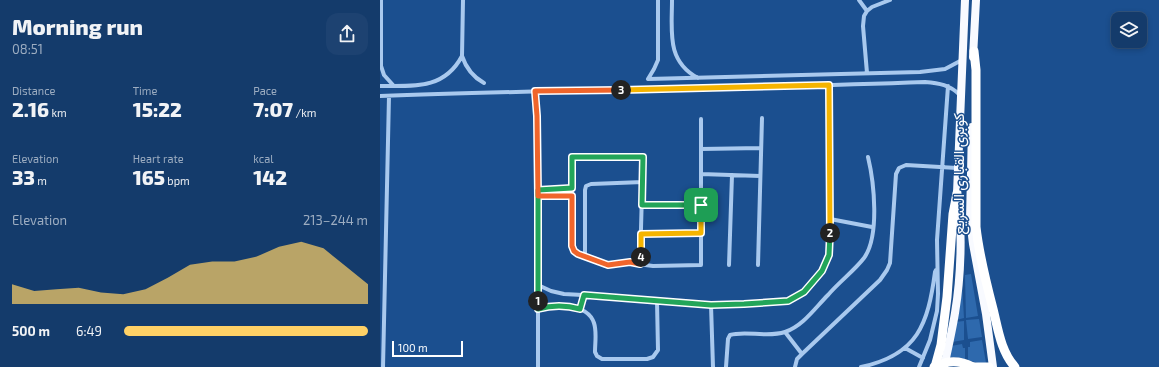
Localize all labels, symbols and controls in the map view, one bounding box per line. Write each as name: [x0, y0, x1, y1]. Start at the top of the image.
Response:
map controls: [1111, 12, 1147, 48]
button: layers: [1111, 12, 1147, 48]
text: Morning run: [12, 13, 143, 39]
button: share: [326, 13, 368, 55]
text: 08:51: [12, 41, 43, 57]
pin: 3: [611, 80, 631, 100]
text: 3: [618, 83, 624, 96]
text: Distance: [12, 84, 55, 97]
text: Time: [133, 84, 157, 97]
text: Pace: [253, 84, 277, 97]
text: 2.16: [12, 97, 49, 121]
text: 15:22: [133, 97, 182, 121]
text: 7:07: [253, 97, 293, 121]
text: km: [49, 106, 67, 119]
text: /km: [293, 106, 316, 119]
street label: كوبرى القبارى السريع: [949, 113, 970, 235]
text: Elevation: [12, 152, 59, 165]
text: Heart rate: [133, 152, 184, 165]
text: kcal: [253, 152, 273, 165]
text: 33: [12, 165, 35, 189]
text: 165: [133, 165, 165, 189]
text: 142: [253, 165, 287, 189]
text: m: [35, 174, 47, 187]
text: bpm: [165, 174, 190, 187]
pin: [684, 188, 718, 222]
icon: arrive: [690, 194, 712, 216]
text: Elevation: [12, 212, 67, 228]
text: 213–244 m: [303, 212, 368, 228]
pin: 2: [820, 223, 840, 243]
text: 2: [827, 226, 833, 239]
pin: 4: [631, 247, 651, 267]
text: 4: [637, 250, 645, 263]
pin: 1: [528, 291, 548, 311]
text: 1: [536, 294, 540, 307]
text: 500 m: [12, 323, 50, 339]
text: 6:49: [76, 323, 102, 339]
scale bar: [392, 339, 463, 358]
text: 100 m: [398, 341, 428, 354]

